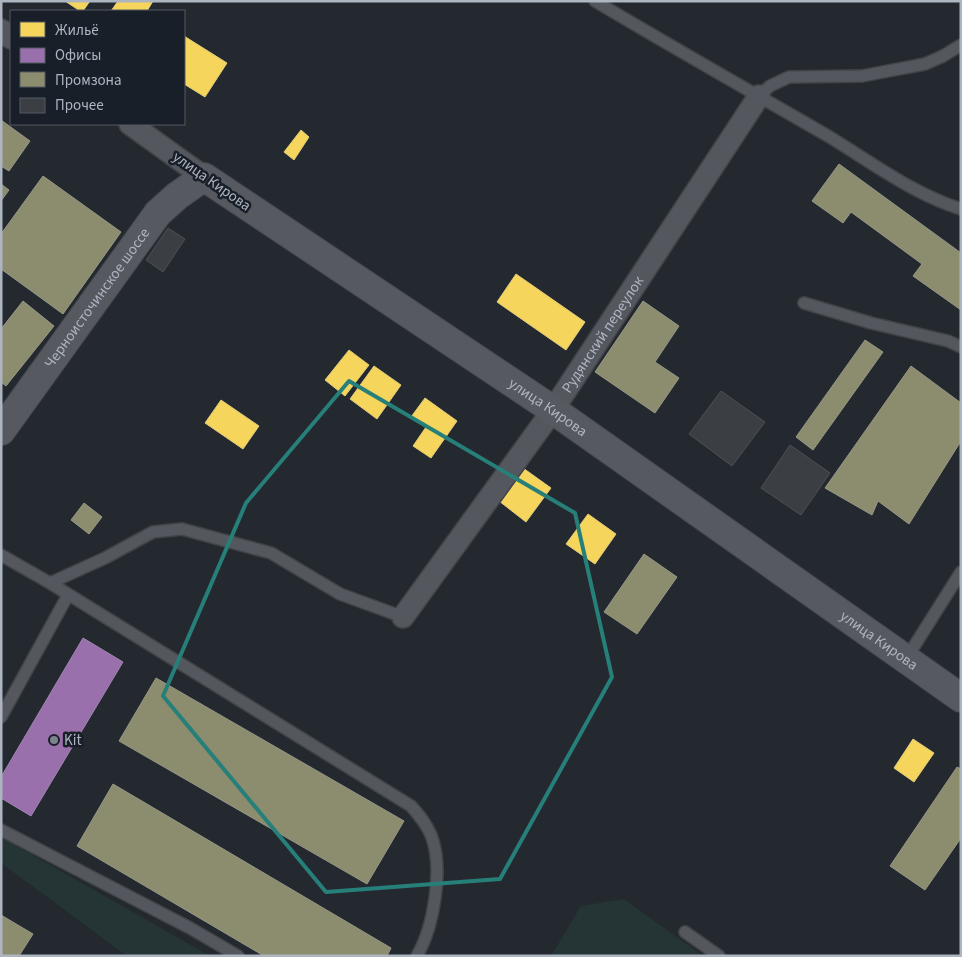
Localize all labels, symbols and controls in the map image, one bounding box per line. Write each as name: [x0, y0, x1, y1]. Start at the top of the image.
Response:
legend: [10, 10, 185, 125]
text: Жильё: [55, 20, 99, 41]
text: Офисы: [55, 45, 101, 66]
text: Промзона: [55, 70, 122, 91]
text: Прочее: [55, 95, 104, 116]
street label: улица Кирова: [168, 147, 255, 216]
street label: Черноисточинское шоссе: [39, 224, 155, 373]
street label: Рудянский переулок: [557, 272, 649, 397]
street label: улица Кирова: [504, 373, 591, 442]
street label: улица Кирова: [836, 606, 922, 676]
place label: Kit: [64, 730, 81, 751]
marker: Kit: [48, 734, 60, 746]

